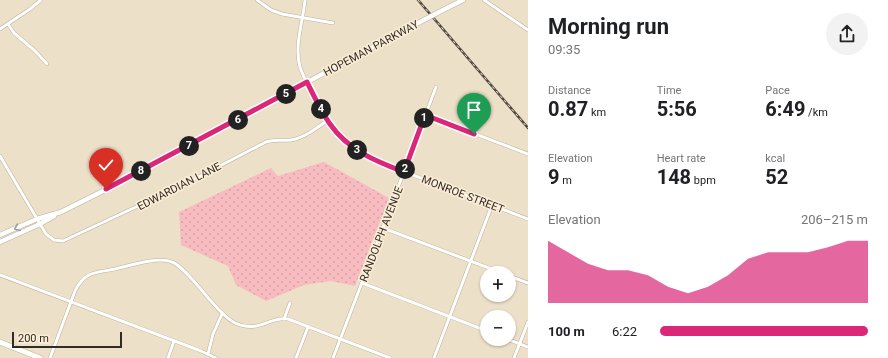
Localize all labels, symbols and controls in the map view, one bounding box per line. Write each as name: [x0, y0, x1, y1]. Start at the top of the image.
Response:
button: share: [826, 13, 868, 55]
text: Morning run: [548, 14, 669, 39]
street label: HOPEMAN PARKWAY: [321, 18, 421, 79]
text: 09:35: [548, 42, 580, 57]
pin: 5: [276, 84, 296, 104]
text: Distance: [548, 84, 591, 97]
text: Time: [657, 84, 681, 97]
text: Pace: [765, 84, 790, 97]
text: 5: [283, 87, 289, 100]
pin: [457, 93, 491, 134]
text: 0.87: [548, 97, 588, 121]
text: 5:56: [657, 97, 697, 121]
text: 6:49: [765, 97, 805, 121]
pin: 4: [311, 99, 331, 119]
icon: arrive: [463, 99, 485, 121]
text: 4: [318, 102, 324, 115]
text: km: [588, 106, 606, 119]
text: /km: [805, 106, 828, 119]
pin: 1: [414, 108, 434, 128]
pin: 6: [228, 110, 248, 130]
text: 1: [421, 111, 427, 124]
text: 6: [235, 113, 241, 126]
pin: 7: [179, 136, 199, 156]
text: 7: [186, 139, 192, 152]
pin: 3: [347, 140, 367, 160]
text: 3: [354, 143, 360, 156]
pin: [89, 148, 123, 189]
text: Elevation: [548, 152, 593, 165]
text: Heart rate: [657, 152, 706, 165]
text: kcal: [765, 152, 785, 165]
icon: check: [95, 154, 117, 176]
pin: 2: [395, 159, 415, 179]
street label: EDWARDIAN LANE: [135, 160, 223, 213]
pin: 8: [131, 161, 151, 181]
text: 2: [402, 162, 408, 175]
text: 8: [138, 164, 144, 177]
text: 9: [548, 165, 559, 189]
text: 148: [657, 165, 691, 189]
text: 52: [765, 165, 788, 189]
street label: MONROE STREET: [420, 173, 506, 216]
text: m: [559, 174, 572, 187]
text: bpm: [691, 174, 716, 187]
street label: RANDOLPH AVENUE: [357, 185, 406, 284]
text: Elevation: [548, 212, 601, 227]
text: 206–215 m: [801, 212, 868, 227]
one-way arrow: [14, 223, 21, 231]
map controls: [480, 266, 516, 346]
button: +: [480, 266, 516, 302]
button: −: [480, 310, 516, 346]
text: 100 m: [548, 324, 585, 339]
text: 6:22: [612, 324, 637, 339]
scale bar: [12, 330, 122, 349]
text: 200 m: [18, 332, 49, 345]

